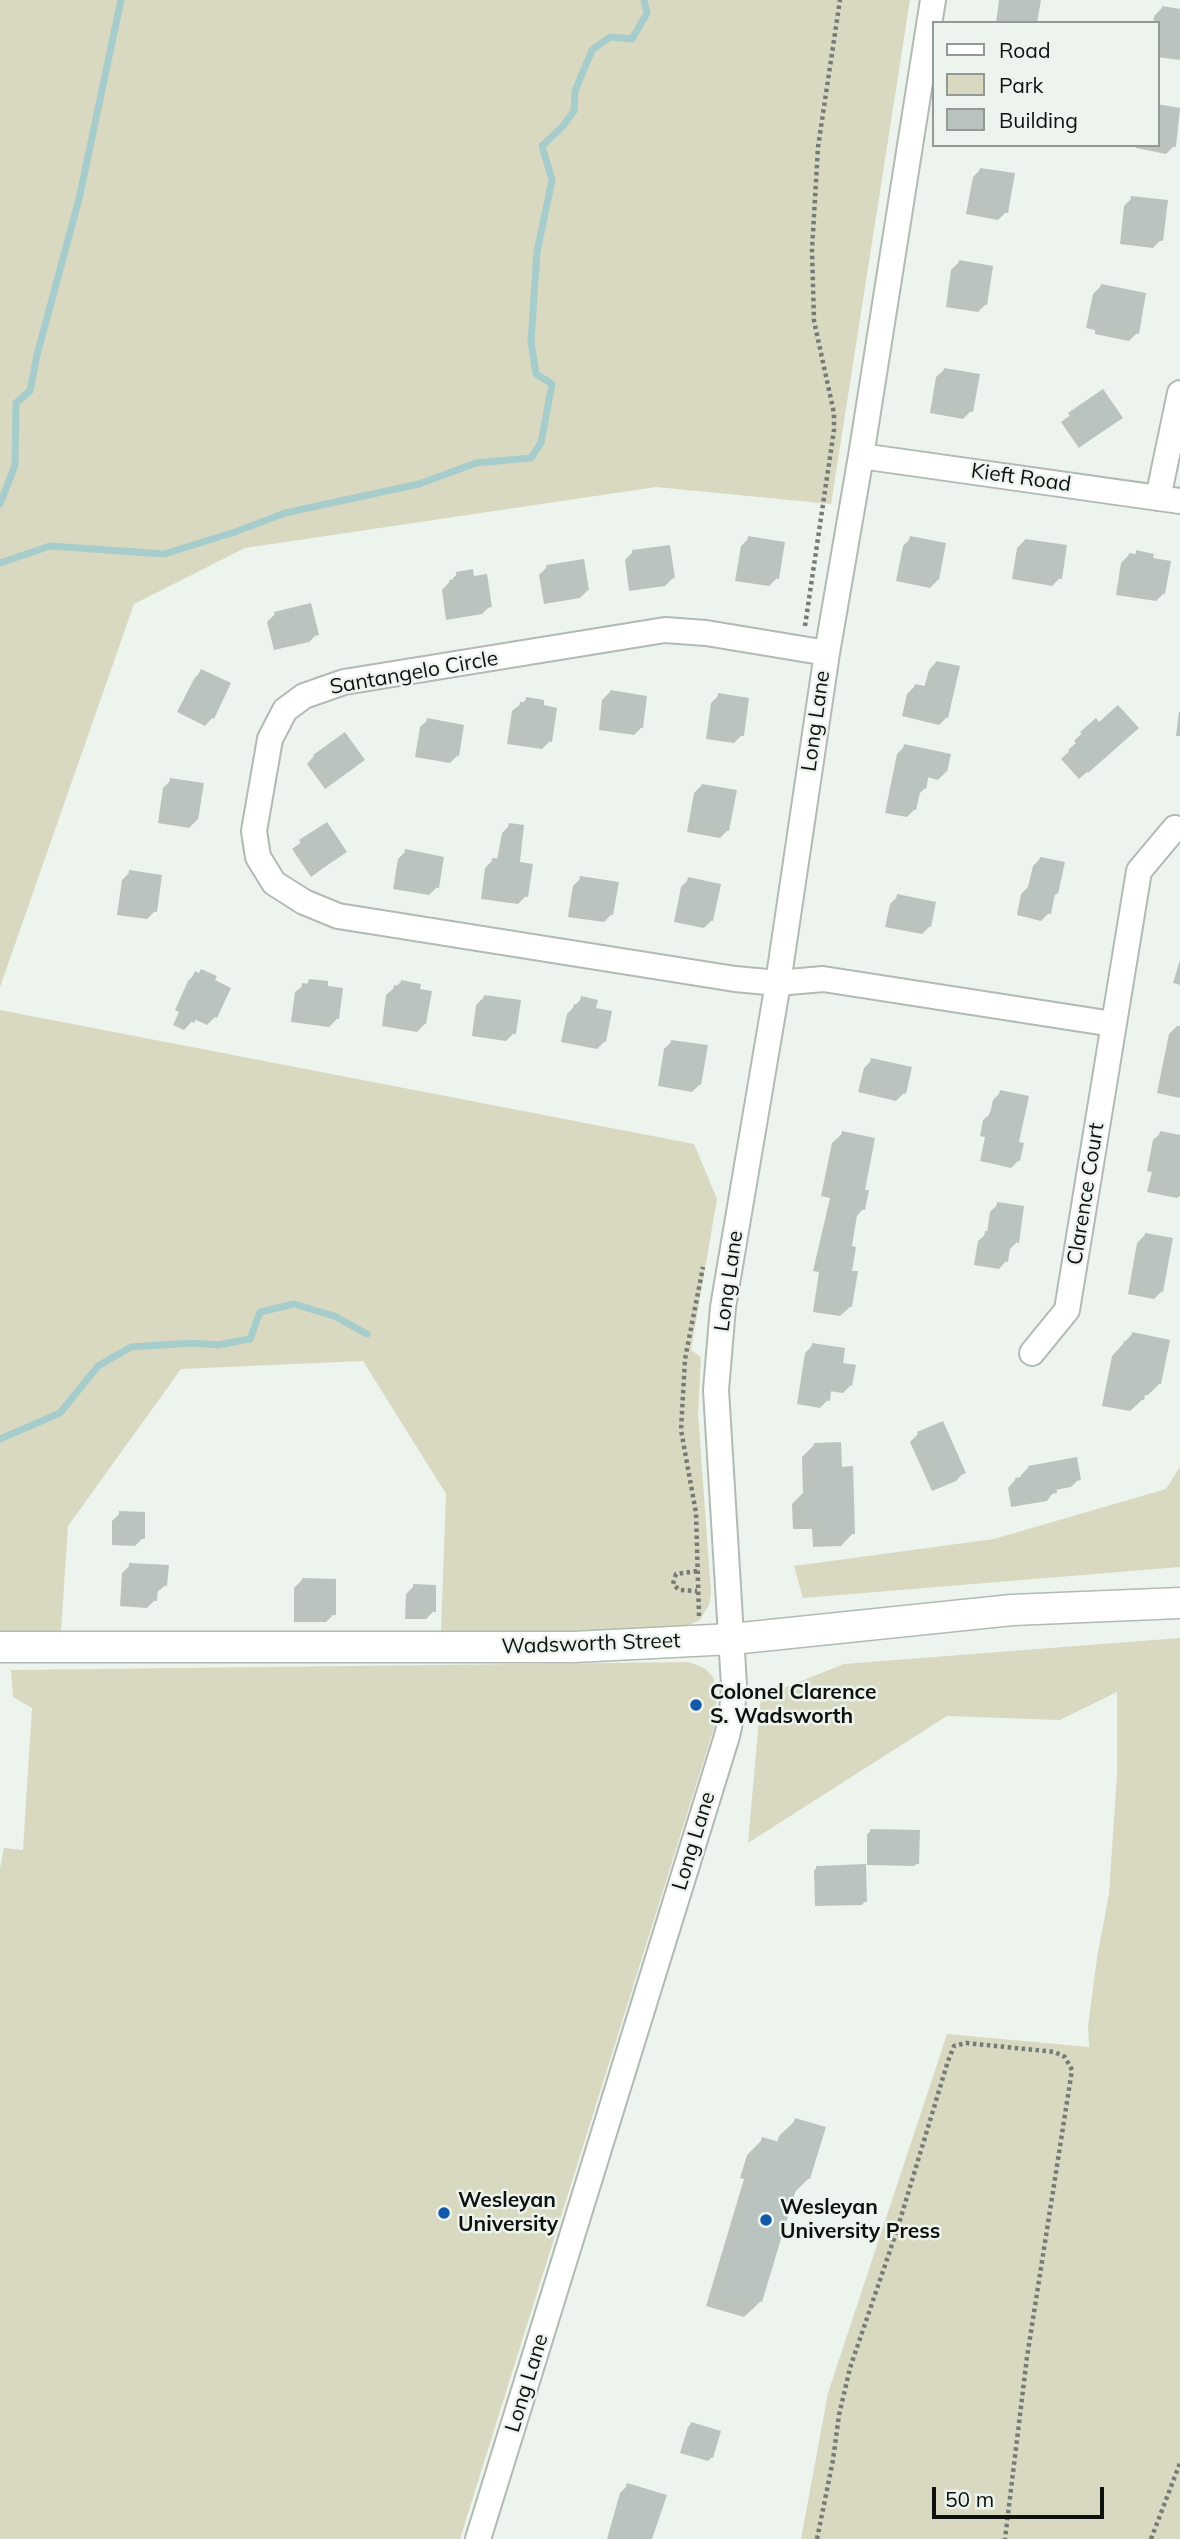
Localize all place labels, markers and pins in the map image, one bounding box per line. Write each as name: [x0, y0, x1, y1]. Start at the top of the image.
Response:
place label: Colonel Clarence S. Wadsworth: [710, 1680, 876, 1730]
marker: Colonel Clarence S. Wadsworth: [688, 1697, 704, 1713]
place label: Wesleyan University: [458, 2188, 558, 2238]
place label: Wesleyan University Press: [780, 2195, 940, 2245]
marker: Wesleyan University: [436, 2205, 452, 2221]
marker: Wesleyan University Press: [758, 2212, 774, 2228]

